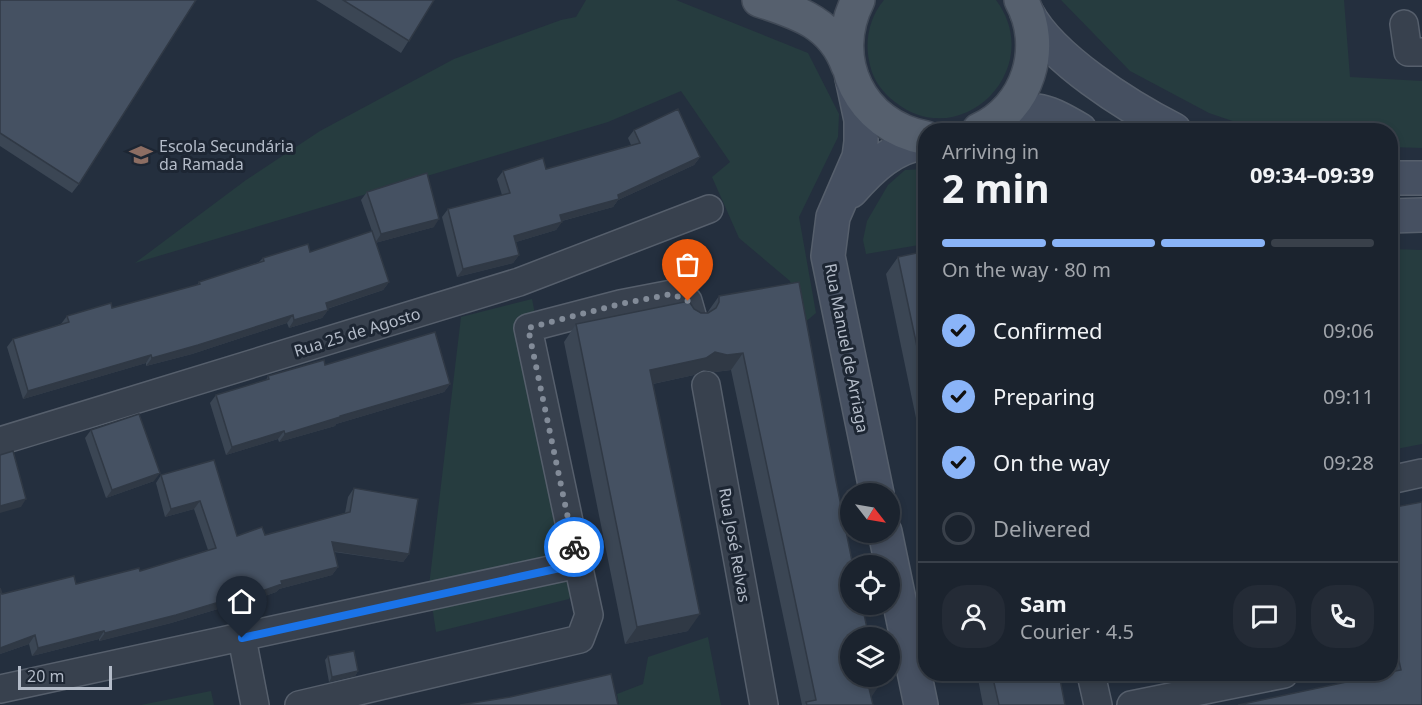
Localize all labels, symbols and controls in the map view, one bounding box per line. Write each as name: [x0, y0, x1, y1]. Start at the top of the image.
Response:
place label: Escola Secundária da Ramada: [159, 135, 294, 175]
text: Arriving in: [942, 138, 1039, 165]
school or university icon: Escola Secundária da Ramada: [128, 142, 154, 168]
text: 09:34–09:39: [1250, 159, 1374, 189]
text: 2 min: [942, 161, 1049, 214]
pin: [662, 239, 713, 301]
icon: bag: [671, 248, 704, 281]
text: On the way · 80 m: [942, 256, 1111, 283]
street label: Rua Manuel de Arriaga: [820, 262, 874, 434]
street label: Rua 25 de Agosto: [291, 302, 423, 362]
icon: check: [942, 314, 975, 347]
text: Confirmed: [993, 315, 1103, 345]
text: 09:06: [1323, 317, 1374, 344]
icon: check: [942, 380, 975, 413]
text: Preparing: [993, 381, 1095, 411]
text: 09:11: [1323, 383, 1374, 410]
icon: check: [942, 446, 975, 479]
text: On the way: [993, 447, 1110, 477]
text: 09:28: [1323, 449, 1374, 476]
north arrow: [840, 483, 900, 543]
map controls: [840, 483, 900, 687]
street label: Rua José Relvas: [714, 486, 756, 604]
text: Delivered: [993, 513, 1091, 543]
courier: [544, 517, 604, 577]
icon: bike: [558, 531, 591, 564]
button: locate: [840, 555, 900, 615]
pin: [216, 576, 267, 638]
icon: home: [225, 585, 258, 618]
button: person: [942, 585, 1005, 648]
button: chat: [1233, 585, 1296, 648]
button: phone: [1311, 585, 1374, 648]
text: Sam: [1020, 588, 1067, 618]
text: Courier · 4.5: [1020, 618, 1134, 645]
button: layers: [840, 627, 900, 687]
scale bar: [18, 663, 112, 690]
text: 20 m: [27, 665, 64, 687]

